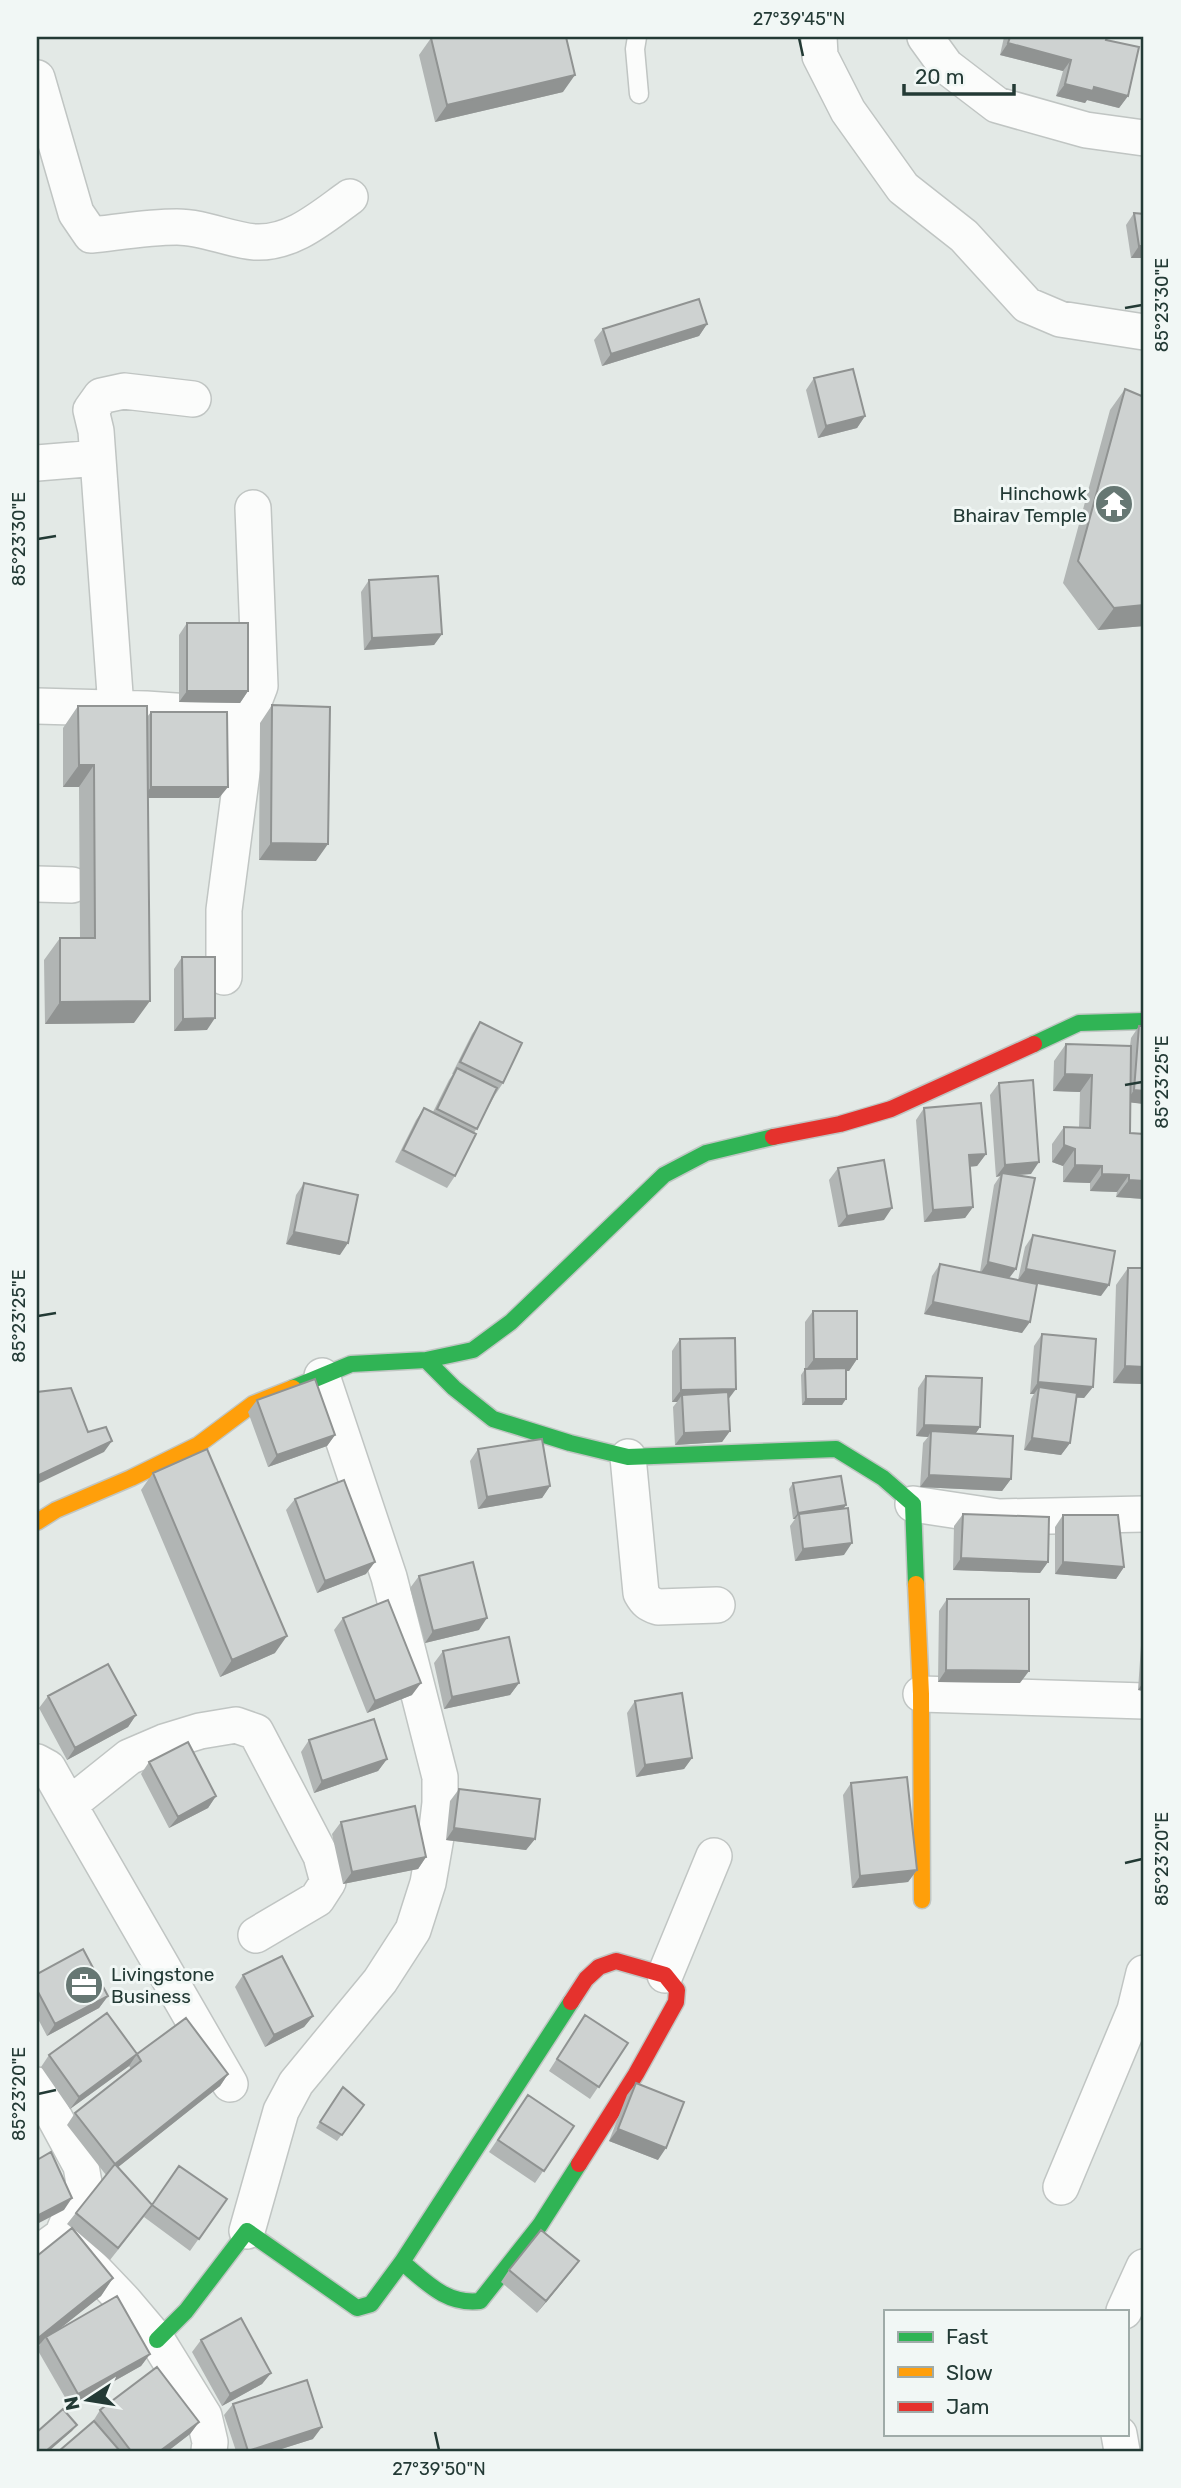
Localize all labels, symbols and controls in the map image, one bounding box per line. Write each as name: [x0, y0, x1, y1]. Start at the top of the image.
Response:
text: 27°39'45"N: [753, 8, 845, 30]
scale bar: [904, 52, 1015, 96]
text: 20 m: [915, 64, 964, 89]
text: 85°23'30"E: [1151, 258, 1173, 352]
place label: Hinchowk Bhairav Temple: [953, 482, 1087, 527]
temple icon: Hinchowk Bhairav Temple: [1093, 483, 1135, 525]
text: 85°23'30"E: [8, 492, 30, 586]
text: 85°23'25"E: [1151, 1035, 1173, 1129]
text: 85°23'25"E: [8, 1269, 30, 1363]
text: 85°23'20"E: [1151, 1812, 1173, 1906]
place label: Livingstone Business: [111, 1963, 214, 2008]
office icon: Livingstone Business: [63, 1964, 105, 2006]
text: 85°23'20"E: [8, 2047, 30, 2141]
legend: [884, 2310, 1128, 2436]
text: Fast: [946, 2324, 988, 2349]
text: Slow: [946, 2360, 993, 2385]
north arrow: [52, 2366, 122, 2436]
text: N: [59, 2394, 85, 2413]
text: Jam: [946, 2394, 990, 2419]
text: 27°39'50"N: [392, 2458, 486, 2480]

